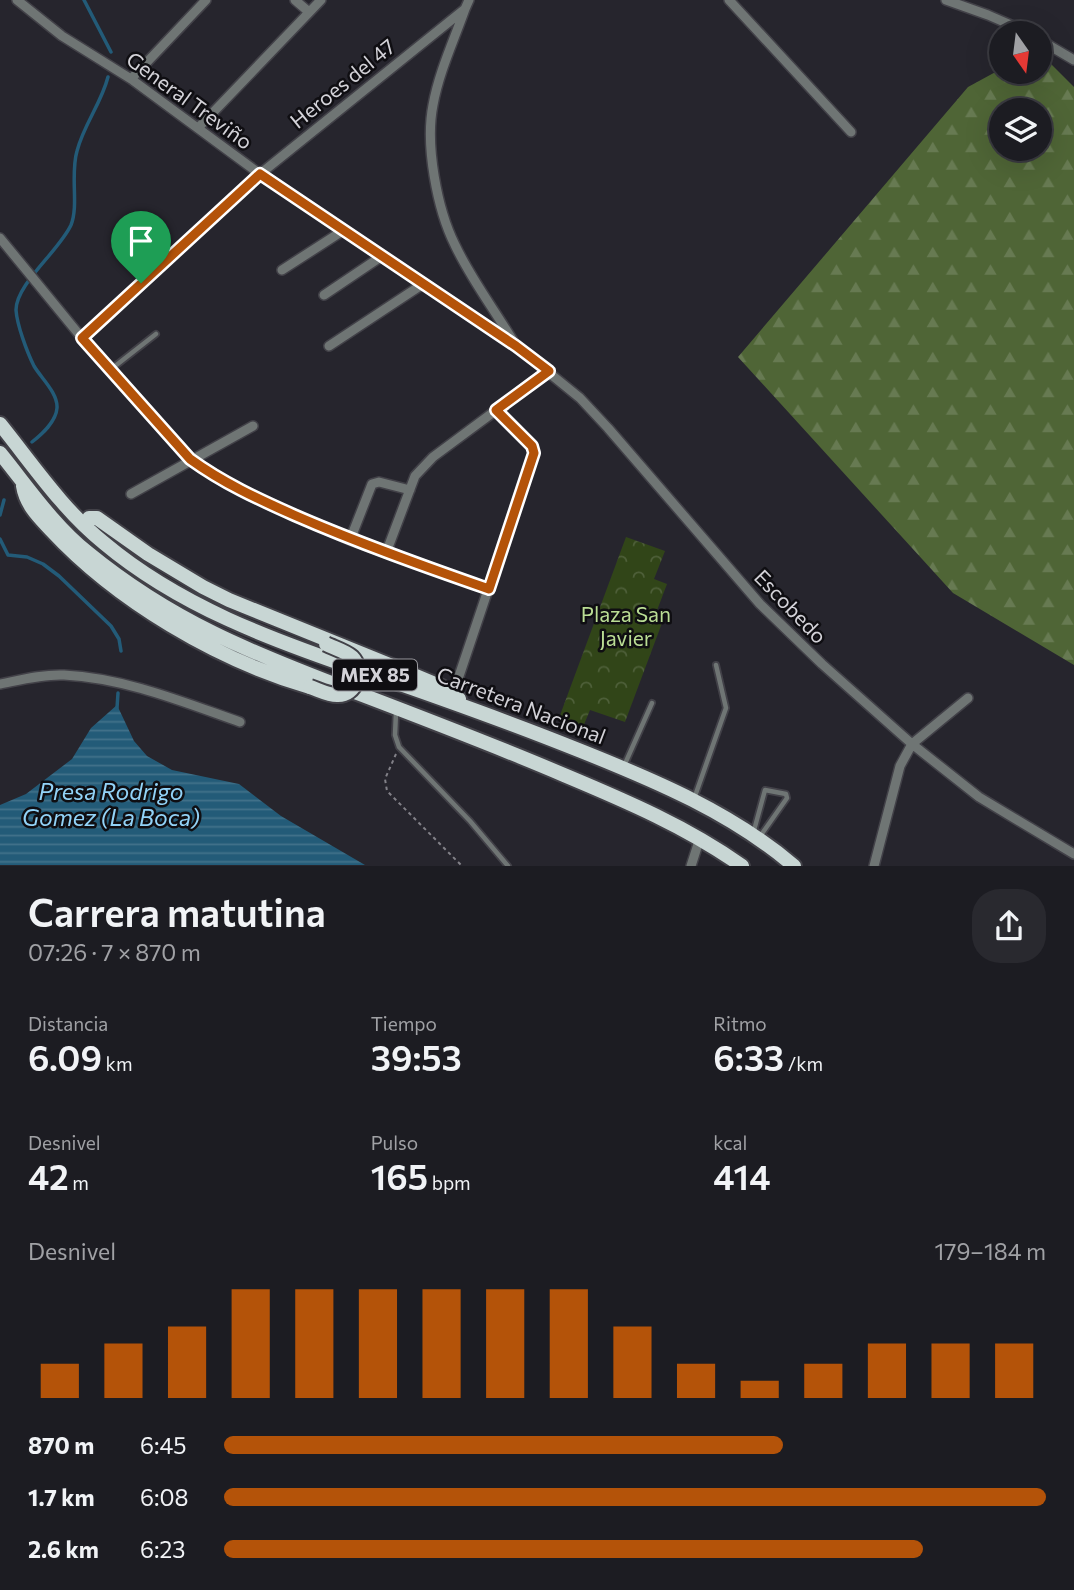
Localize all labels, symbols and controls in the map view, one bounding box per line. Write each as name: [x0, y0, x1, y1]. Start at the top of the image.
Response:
north arrow: [989, 21, 1052, 84]
map controls: [989, 21, 1052, 161]
street label: Heroes del 47: [285, 33, 400, 133]
street label: General Treviño: [122, 46, 258, 154]
button: layers: [989, 98, 1052, 161]
pin: [111, 211, 171, 283]
icon: arrive: [122, 222, 160, 260]
street label: Escobedo: [750, 564, 832, 648]
park label: Plaza San Javier: [581, 601, 671, 650]
road number: MEX 85: [333, 660, 417, 690]
street label: Carretera Nacional: [434, 661, 610, 748]
water label: Presa Rodrigo Gomez (La Boca): [22, 777, 200, 831]
text: Carrera matutina: [28, 888, 326, 935]
button: share: [972, 889, 1046, 963]
text: 07:26 · 7 × 870 m: [28, 938, 201, 966]
text: Distancia: [28, 1012, 108, 1035]
text: Tiempo: [371, 1012, 437, 1035]
text: Ritmo: [713, 1012, 767, 1035]
text: 6.09: [28, 1035, 102, 1078]
text: 39:53: [371, 1035, 462, 1078]
text: 6:33: [713, 1035, 784, 1078]
text: km: [102, 1052, 132, 1075]
text: /km: [784, 1052, 823, 1075]
text: Desnivel: [28, 1131, 101, 1154]
text: Pulso: [371, 1131, 418, 1154]
text: kcal: [713, 1131, 747, 1154]
text: 42: [28, 1154, 69, 1197]
text: 165: [371, 1154, 428, 1197]
text: 414: [713, 1154, 770, 1197]
text: m: [69, 1171, 89, 1194]
text: bpm: [428, 1171, 471, 1194]
text: Desnivel: [28, 1237, 116, 1265]
text: 179–184 m: [935, 1237, 1046, 1265]
text: 870 m: [28, 1431, 94, 1459]
text: 6:45: [140, 1431, 186, 1459]
text: 1.7 km: [28, 1483, 95, 1511]
text: 6:08: [140, 1483, 188, 1511]
text: 2.6 km: [28, 1535, 99, 1563]
text: 6:23: [140, 1535, 185, 1563]

